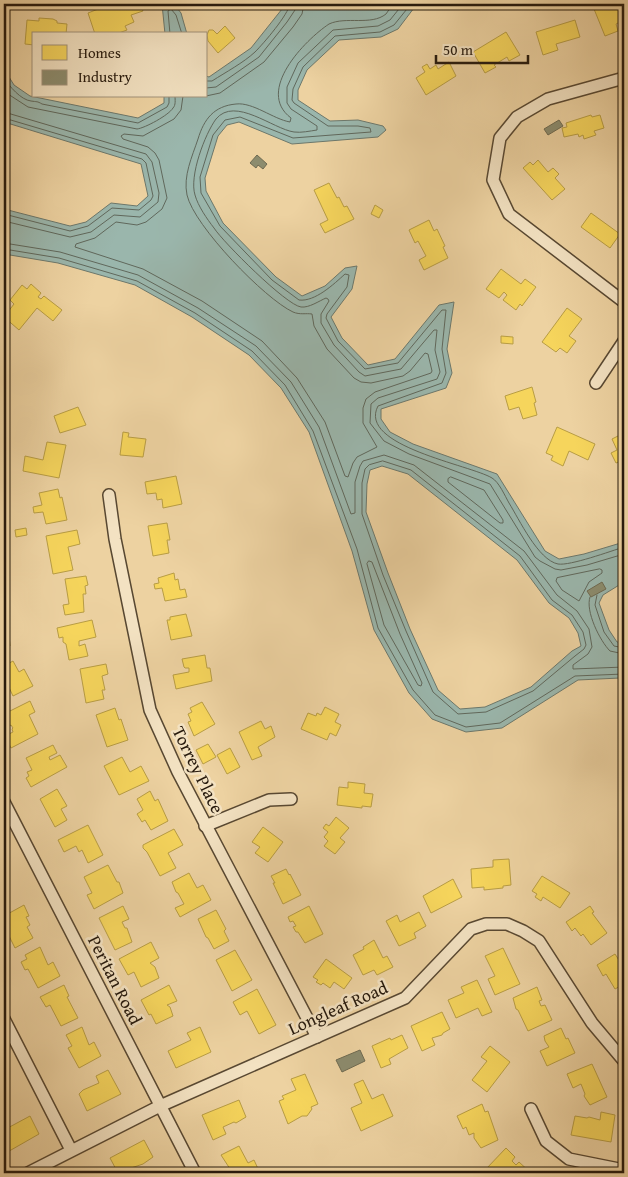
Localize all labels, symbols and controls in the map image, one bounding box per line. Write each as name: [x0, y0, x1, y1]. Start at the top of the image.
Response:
legend: [32, 32, 208, 98]
scale bar: [436, 32, 528, 64]
text: 50 m: [443, 39, 474, 60]
text: Homes: [78, 42, 121, 63]
text: Industry: [78, 66, 133, 87]
street label: Torrey Place: [166, 722, 231, 818]
street label: Peritan Road: [81, 930, 150, 1030]
street label: Longleaf Road: [284, 973, 392, 1042]

